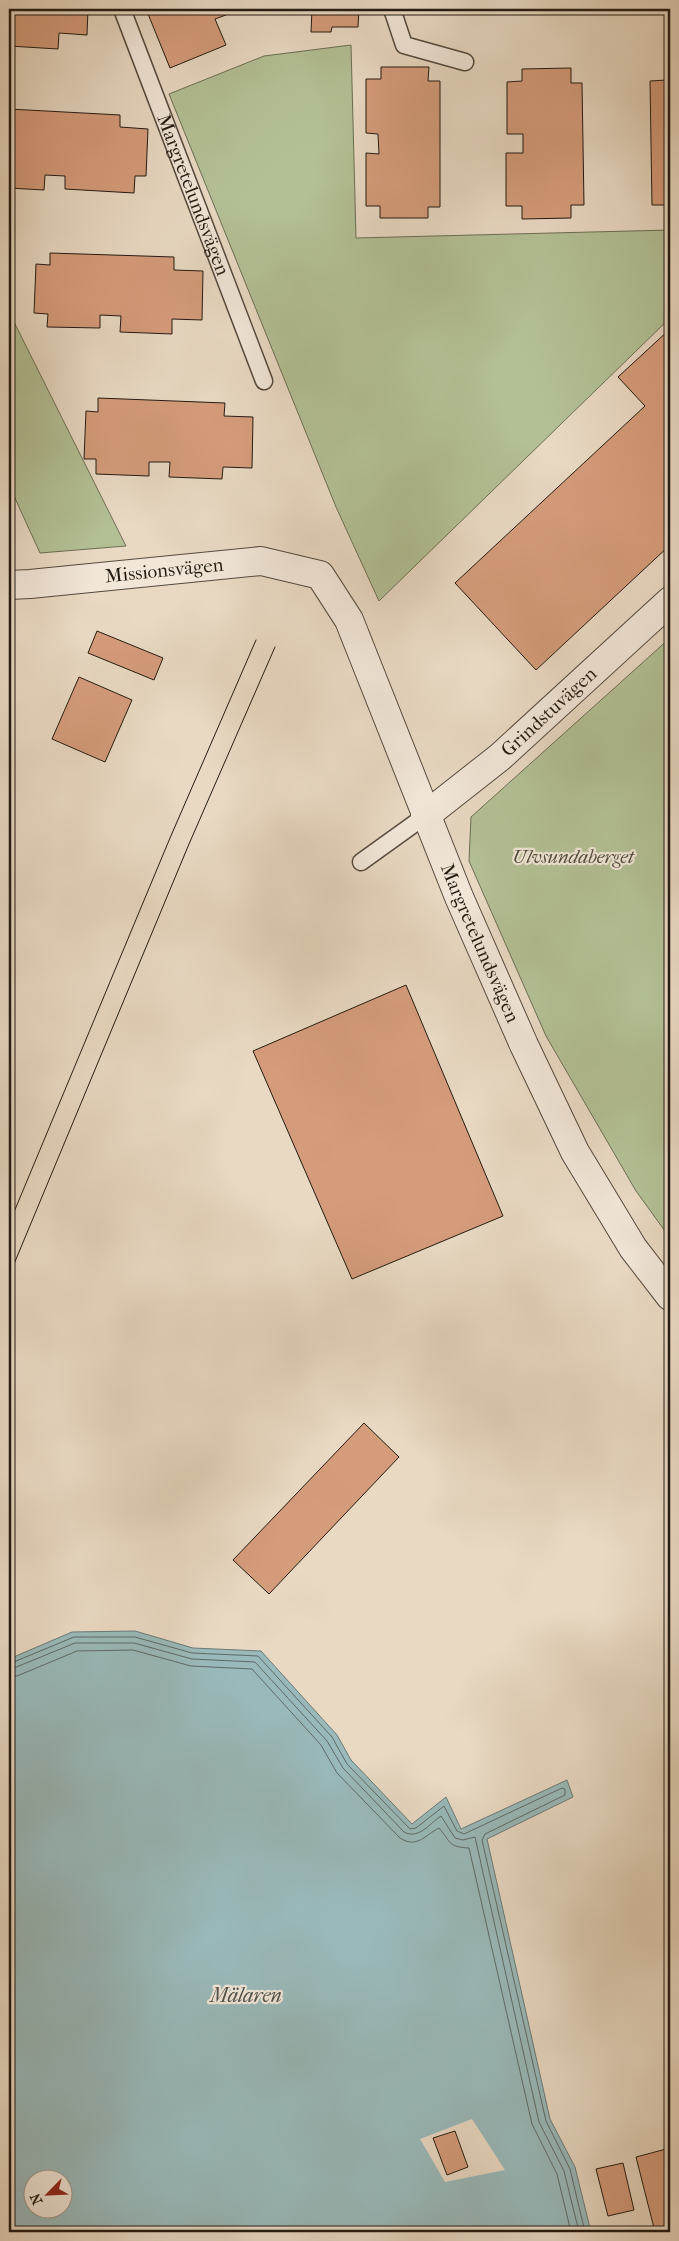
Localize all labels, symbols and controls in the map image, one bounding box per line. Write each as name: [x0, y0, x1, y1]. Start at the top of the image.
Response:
street label: Margretelundsvägen: [152, 111, 234, 279]
street label: Missionsvägen: [104, 554, 225, 587]
street label: Grindstuvägen: [497, 663, 601, 761]
park label: Ulvsundaberget: [512, 846, 635, 868]
street label: Margretelundsvägen: [436, 861, 524, 1026]
water label: Mälaren: [208, 1984, 282, 2007]
north arrow: [22, 2168, 72, 2218]
text: N: [27, 2190, 47, 2207]

